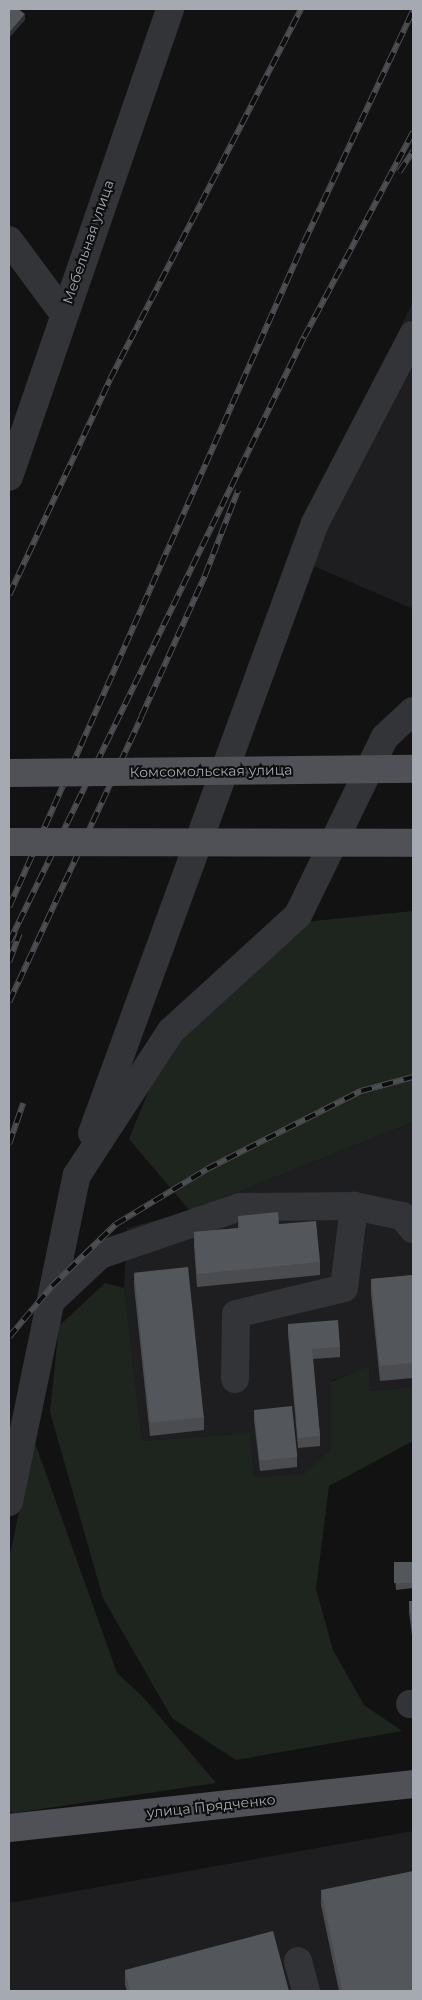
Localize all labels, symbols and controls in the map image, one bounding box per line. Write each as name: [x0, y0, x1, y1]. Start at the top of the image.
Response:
street label: Мебельная улица: [59, 178, 117, 306]
street label: Комсомольская улица: [130, 761, 292, 781]
street label: улица Прядченко: [146, 1791, 276, 1821]

